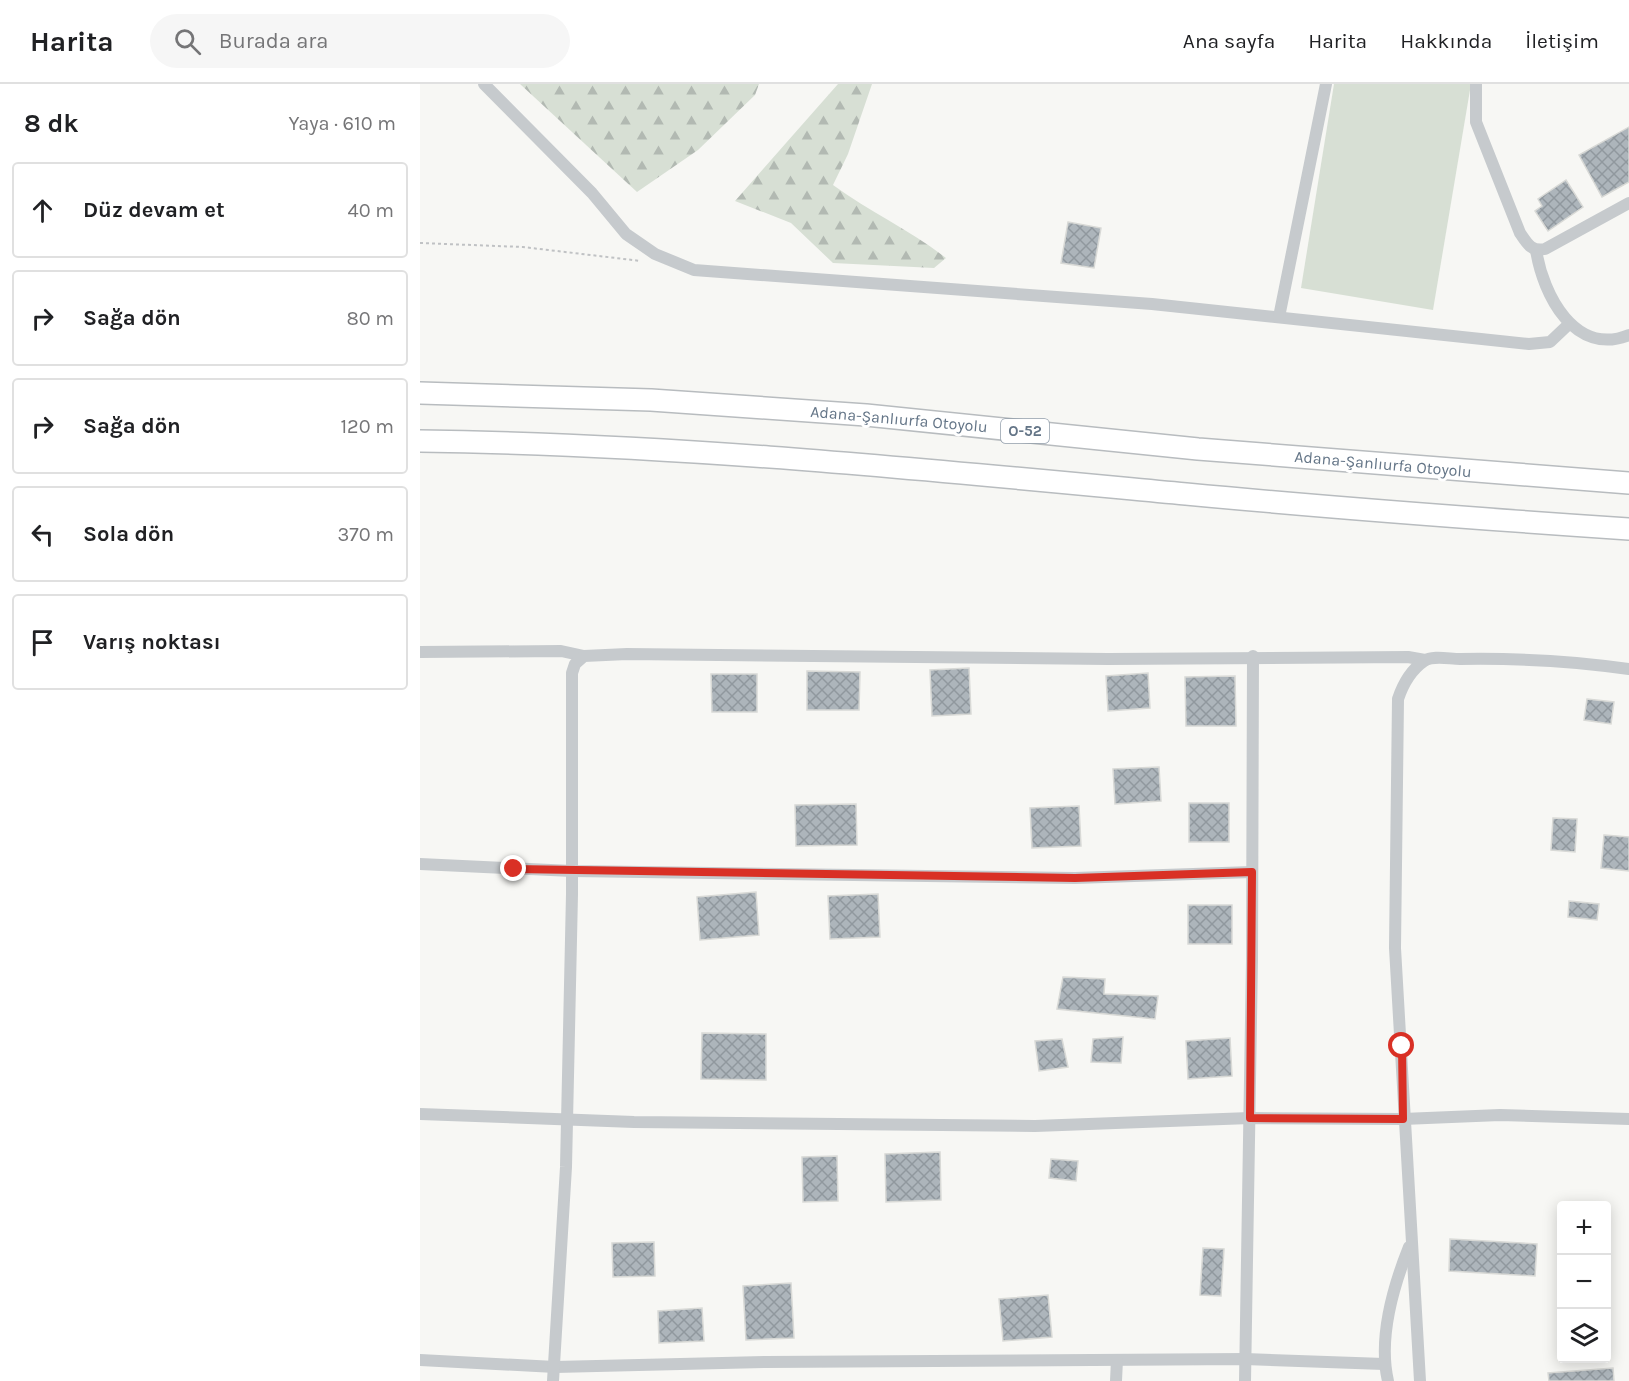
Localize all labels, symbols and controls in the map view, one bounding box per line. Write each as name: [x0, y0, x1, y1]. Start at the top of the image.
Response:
search box: [150, 14, 570, 68]
text: Harita: [30, 25, 114, 58]
icon: search: [171, 25, 204, 58]
text: Burada ara: [219, 28, 328, 54]
text: Ana sayfa: [1183, 29, 1275, 53]
text: Harita: [1308, 29, 1367, 53]
text: Hakkında: [1400, 29, 1492, 53]
text: İletişim: [1525, 29, 1599, 53]
text: 8 dk: [24, 108, 79, 139]
text: Yaya · 610 m: [288, 112, 396, 135]
icon: ahead: [26, 194, 59, 227]
text: Düz devam et: [83, 197, 225, 223]
text: 40 m: [348, 199, 394, 222]
icon: right: [26, 302, 59, 335]
text: Sağa dön: [83, 305, 181, 331]
text: 80 m: [346, 307, 394, 330]
street label: Adana-Şanlıurfa Otoyolu: [810, 402, 988, 436]
icon: right: [26, 410, 59, 443]
text: Sağa dön: [83, 413, 181, 439]
text: 120 m: [340, 415, 394, 438]
road number: O-52: [1001, 419, 1049, 443]
street label: Adana-Şanlıurfa Otoyolu: [1294, 447, 1472, 481]
icon: left: [26, 518, 59, 551]
text: Sola dön: [83, 521, 174, 547]
text: 370 m: [337, 523, 394, 546]
icon: arrive: [26, 626, 59, 659]
text: Varış noktası: [83, 629, 221, 655]
route end: [500, 855, 526, 881]
route start: [1388, 1032, 1414, 1058]
map controls: [1557, 1201, 1611, 1363]
button: +: [1557, 1201, 1611, 1255]
button: −: [1557, 1255, 1611, 1309]
button: layers: [1557, 1309, 1611, 1363]

